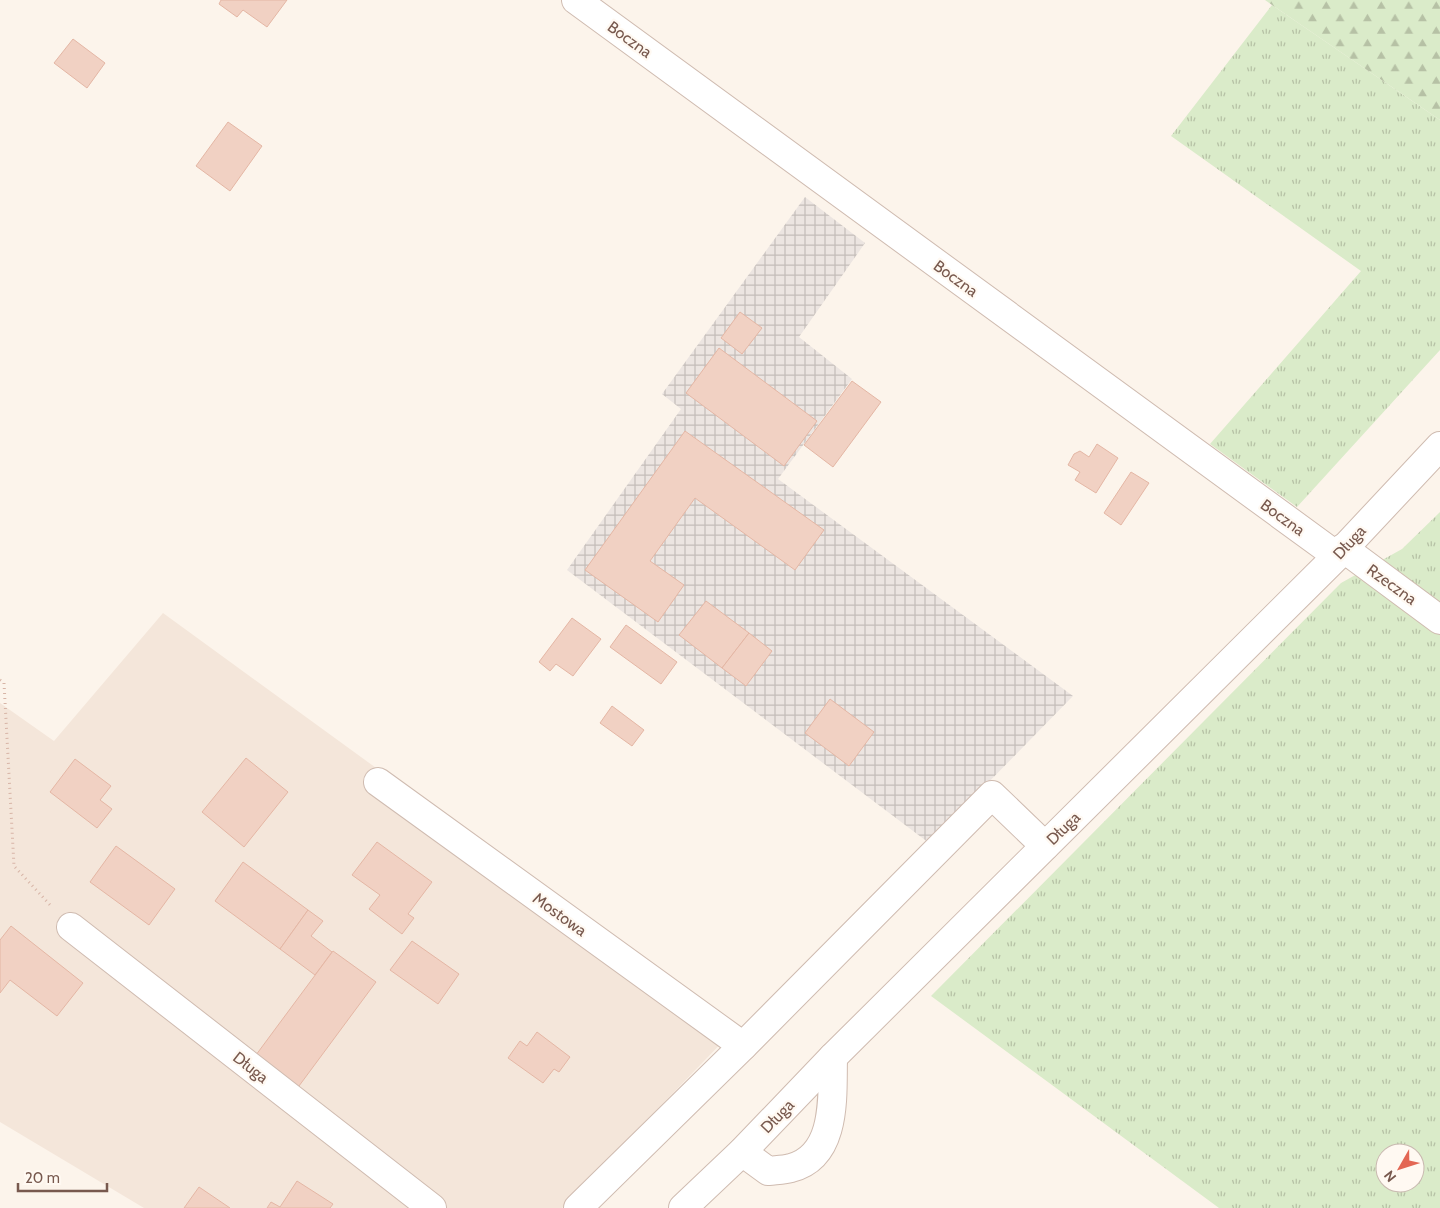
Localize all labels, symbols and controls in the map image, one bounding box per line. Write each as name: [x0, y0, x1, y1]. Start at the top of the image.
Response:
street label: Boczna: [604, 17, 656, 62]
street label: Boczna: [930, 256, 982, 301]
street label: Boczna: [1257, 495, 1309, 540]
street label: Długa: [1329, 521, 1370, 563]
street label: Rzeczna: [1363, 560, 1420, 609]
street label: Długa: [1043, 808, 1084, 849]
street label: Mostowa: [529, 889, 590, 940]
street label: Długa: [229, 1048, 272, 1087]
street label: Długa: [757, 1095, 798, 1137]
north arrow: [1375, 1143, 1425, 1193]
scale bar: [18, 1160, 106, 1192]
text: N: [1380, 1167, 1400, 1186]
text: 20 m: [25, 1169, 60, 1187]

